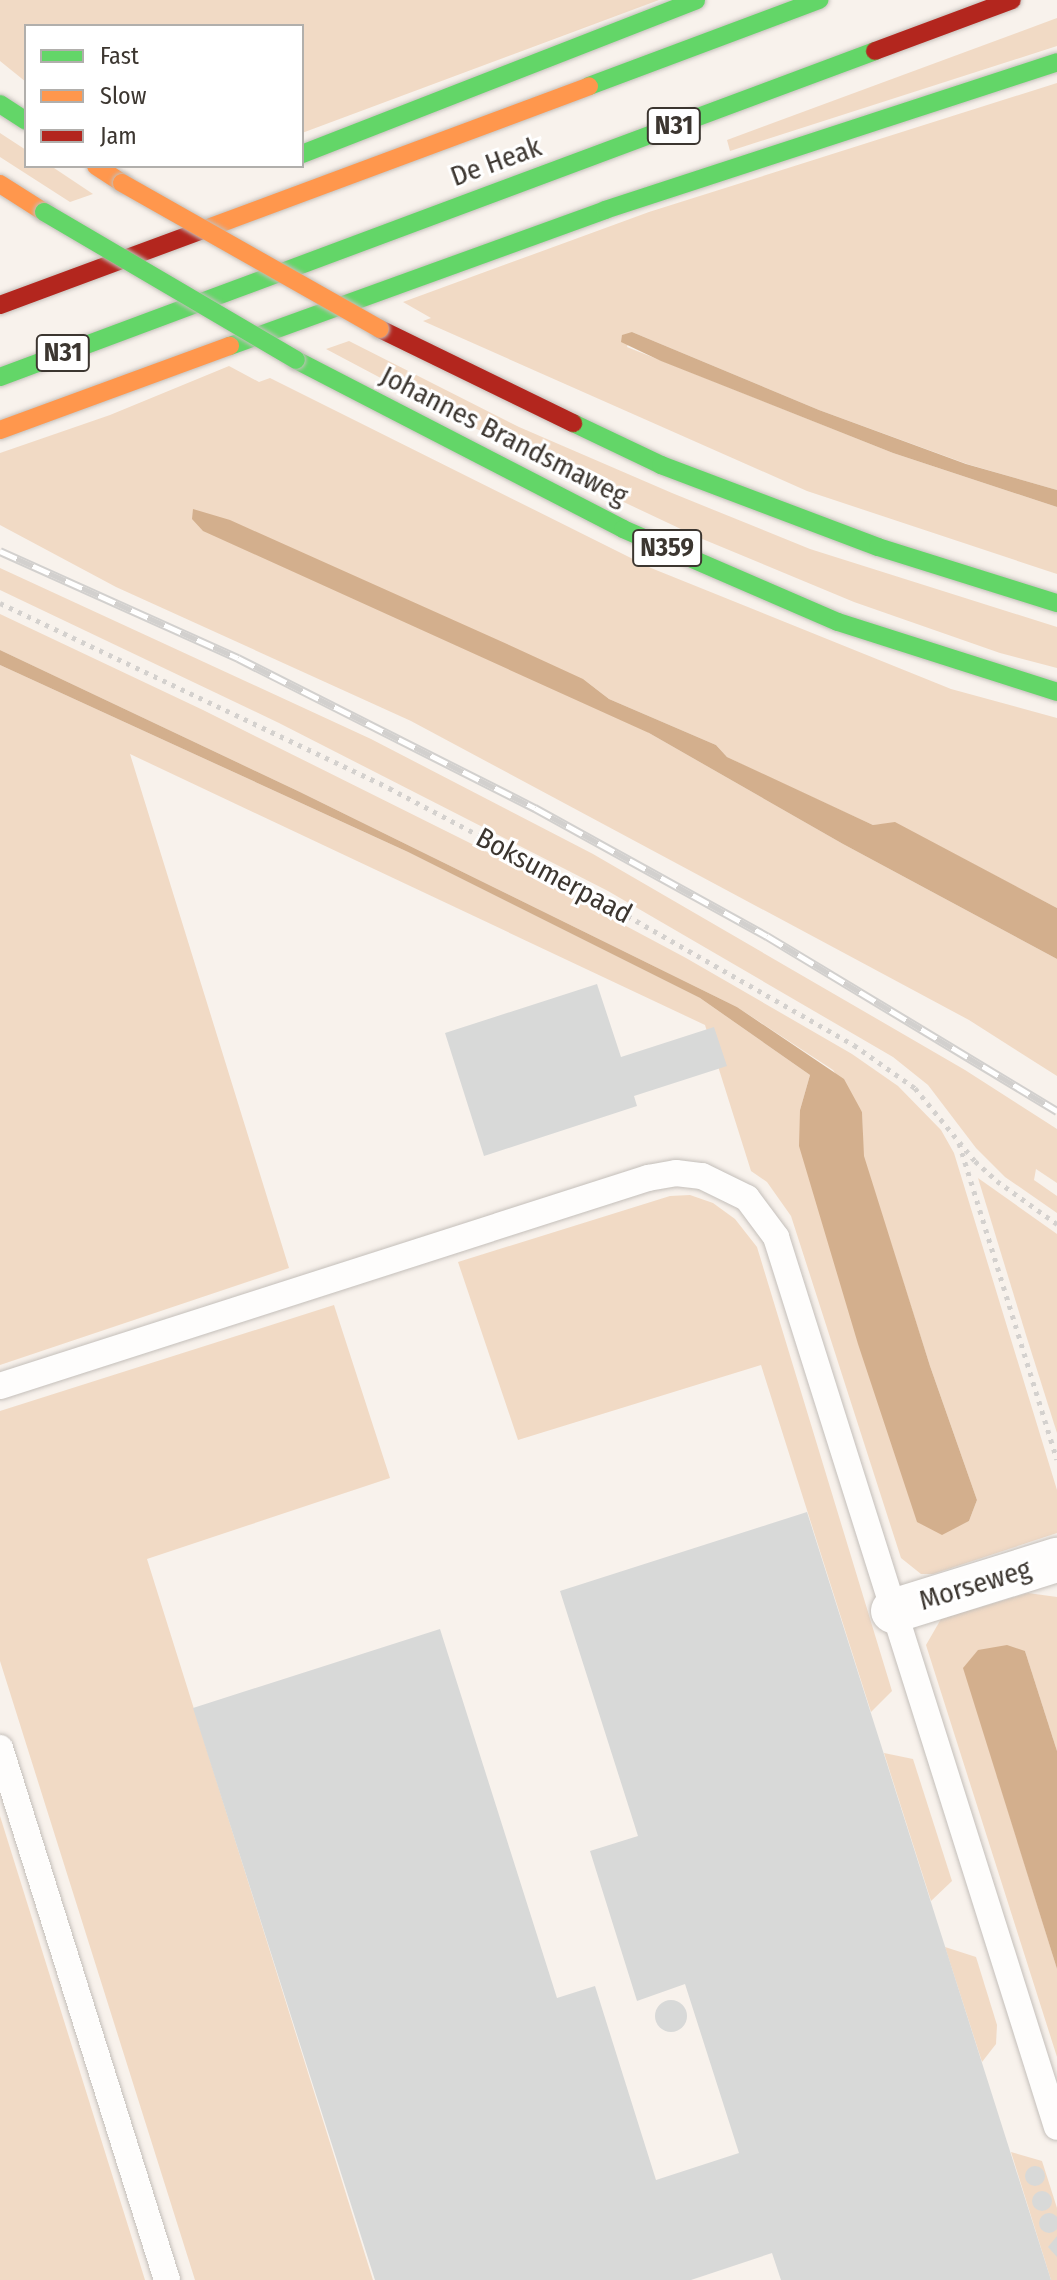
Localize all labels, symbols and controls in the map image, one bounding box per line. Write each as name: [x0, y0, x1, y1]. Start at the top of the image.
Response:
legend: [24, 24, 304, 168]
text: Fast: [100, 42, 139, 70]
text: Slow: [100, 82, 146, 110]
road number: N31: [646, 104, 702, 148]
text: Jam: [100, 122, 137, 150]
street label: De Heak: [446, 130, 546, 194]
road number: N31: [35, 331, 91, 375]
street label: Johannes Brandsmaweg: [375, 359, 633, 513]
road number: N359: [631, 526, 703, 570]
street label: Boksumerpaad: [470, 821, 638, 931]
street label: Morseweg: [915, 1552, 1035, 1618]

